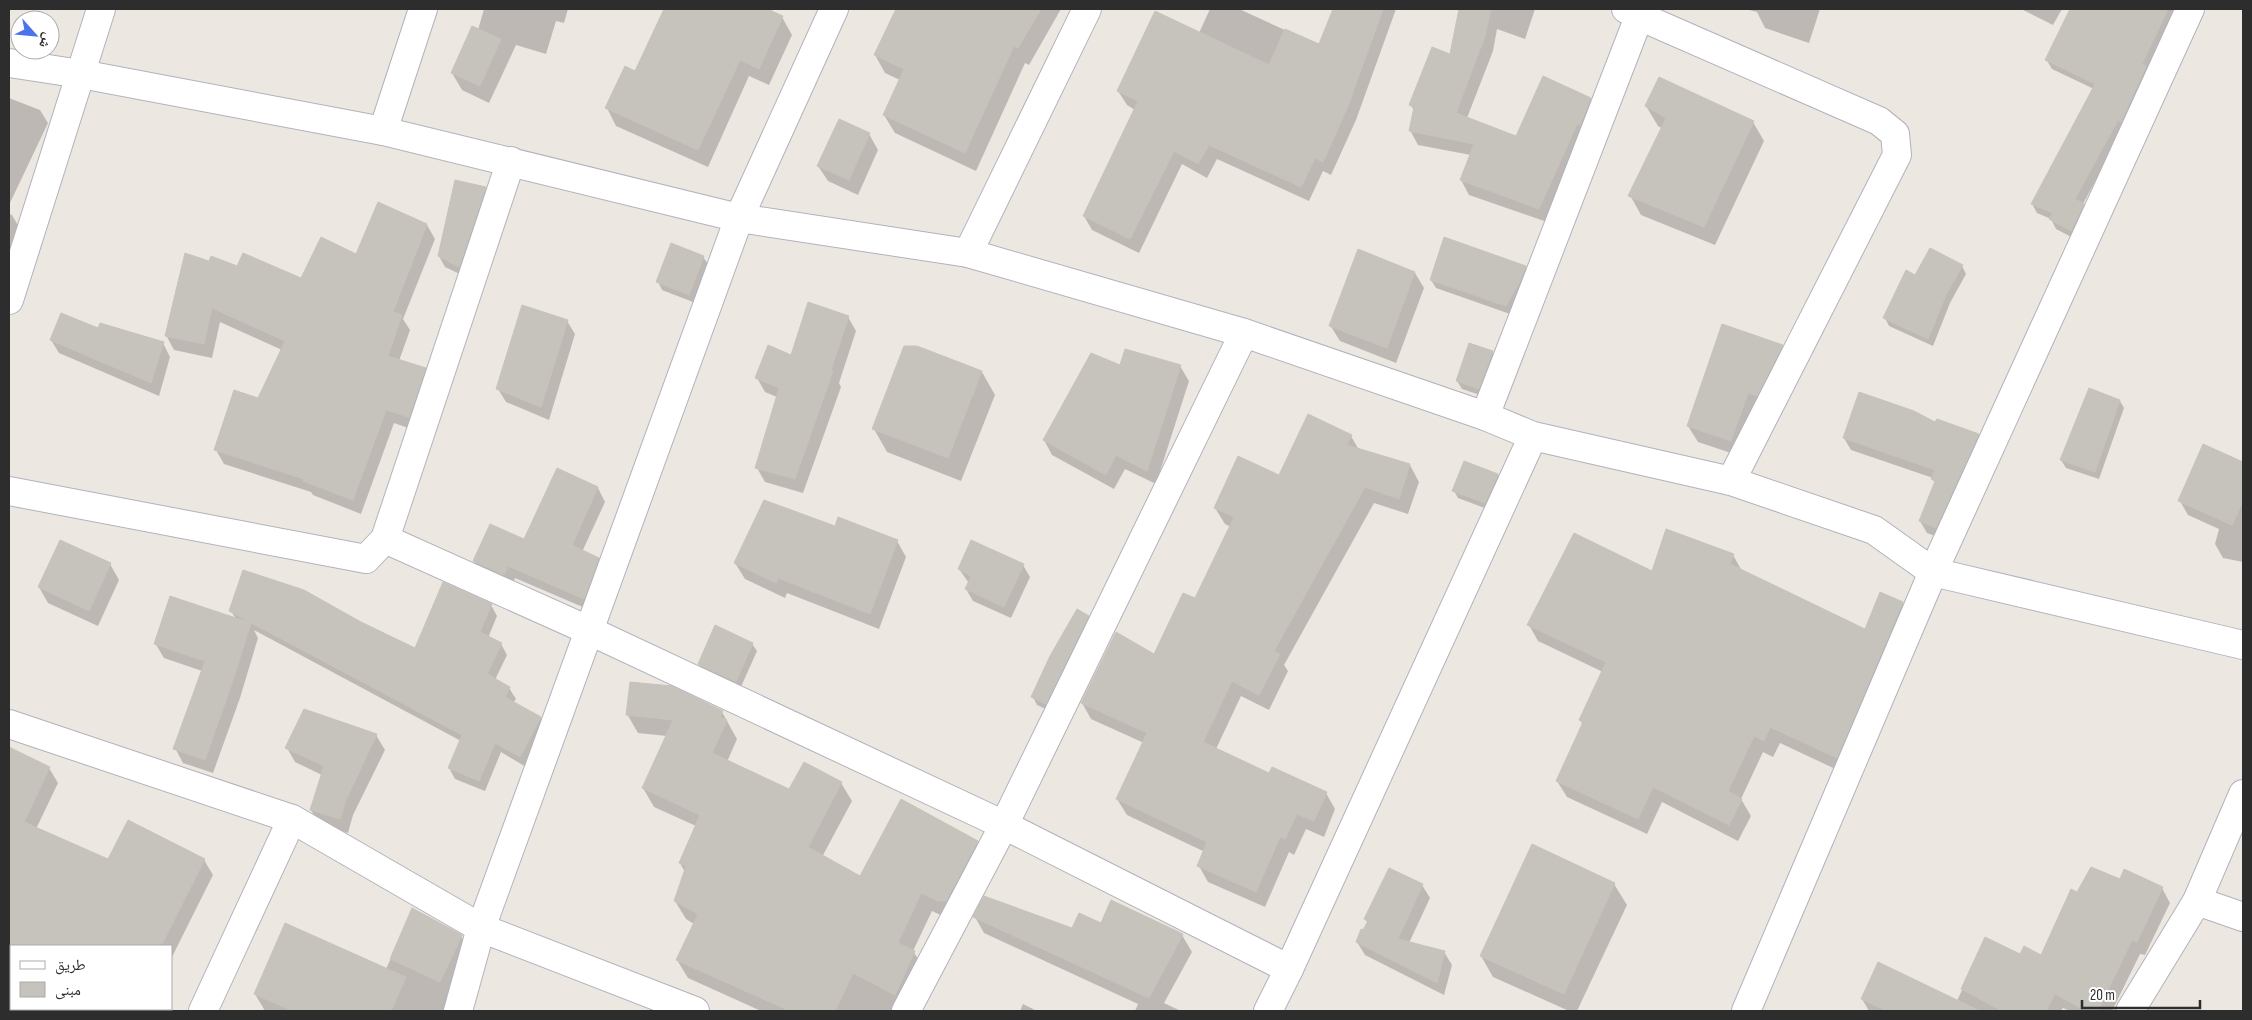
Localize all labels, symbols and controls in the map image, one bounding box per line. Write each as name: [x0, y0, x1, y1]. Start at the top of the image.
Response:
north arrow: [10, 10, 60, 60]
text: ش: [35, 30, 57, 51]
legend: [10, 945, 172, 1010]
text: طريق: [55, 956, 86, 975]
scale bar: [2082, 978, 2200, 1010]
text: مبنى: [55, 981, 81, 1000]
text: 20 m: [2090, 986, 2115, 1005]

